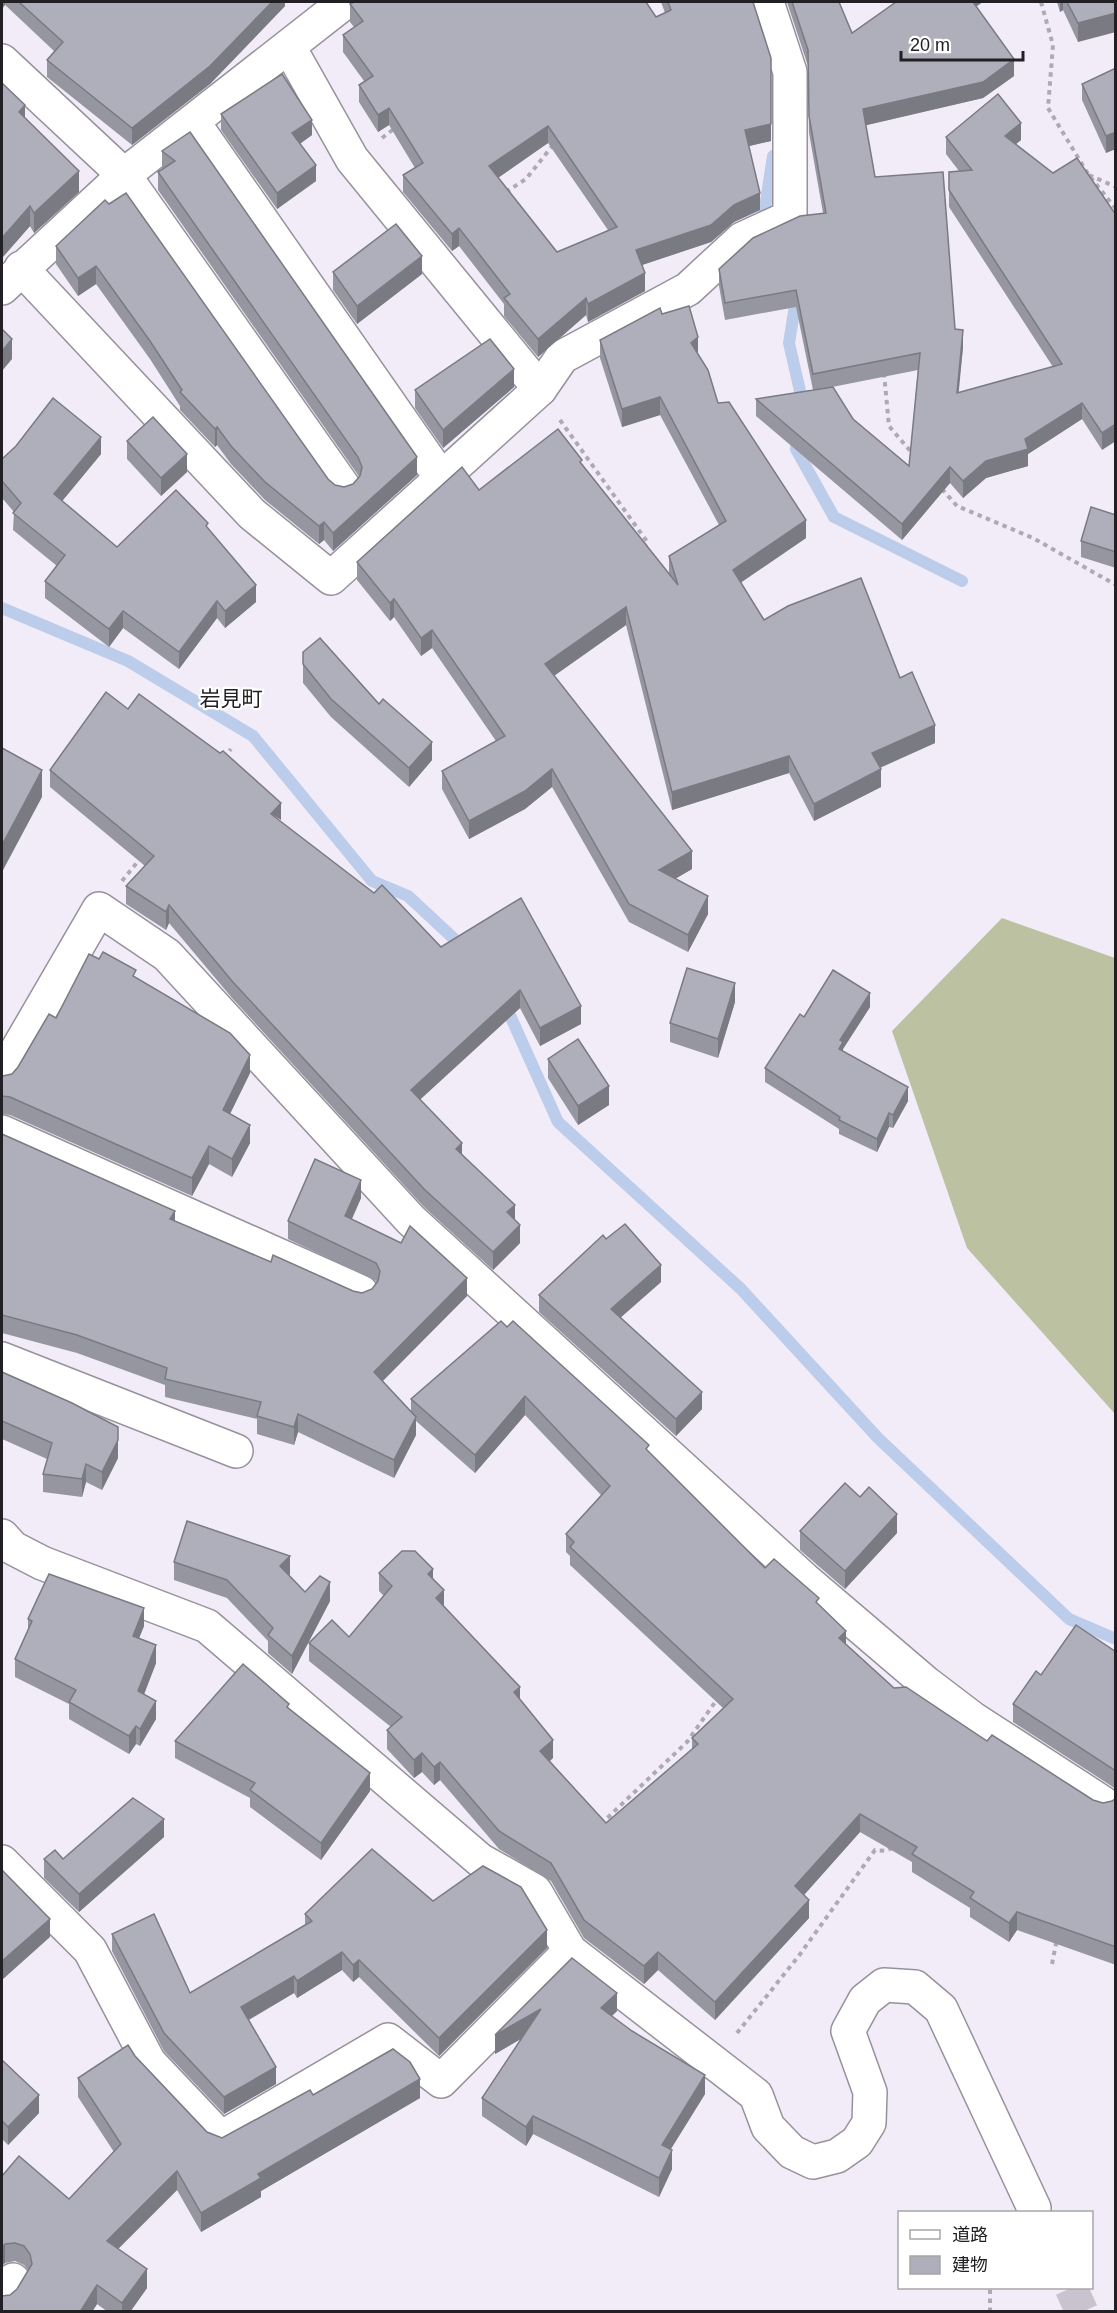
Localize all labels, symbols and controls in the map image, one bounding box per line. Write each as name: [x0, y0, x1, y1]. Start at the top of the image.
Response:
scale bar: [901, 24, 1022, 62]
text: 20 m: [910, 35, 950, 55]
district label: 岩見町: [200, 687, 263, 710]
legend: [898, 2211, 1093, 2289]
text: 道路: [952, 2225, 988, 2245]
text: 建物: [952, 2255, 988, 2275]

